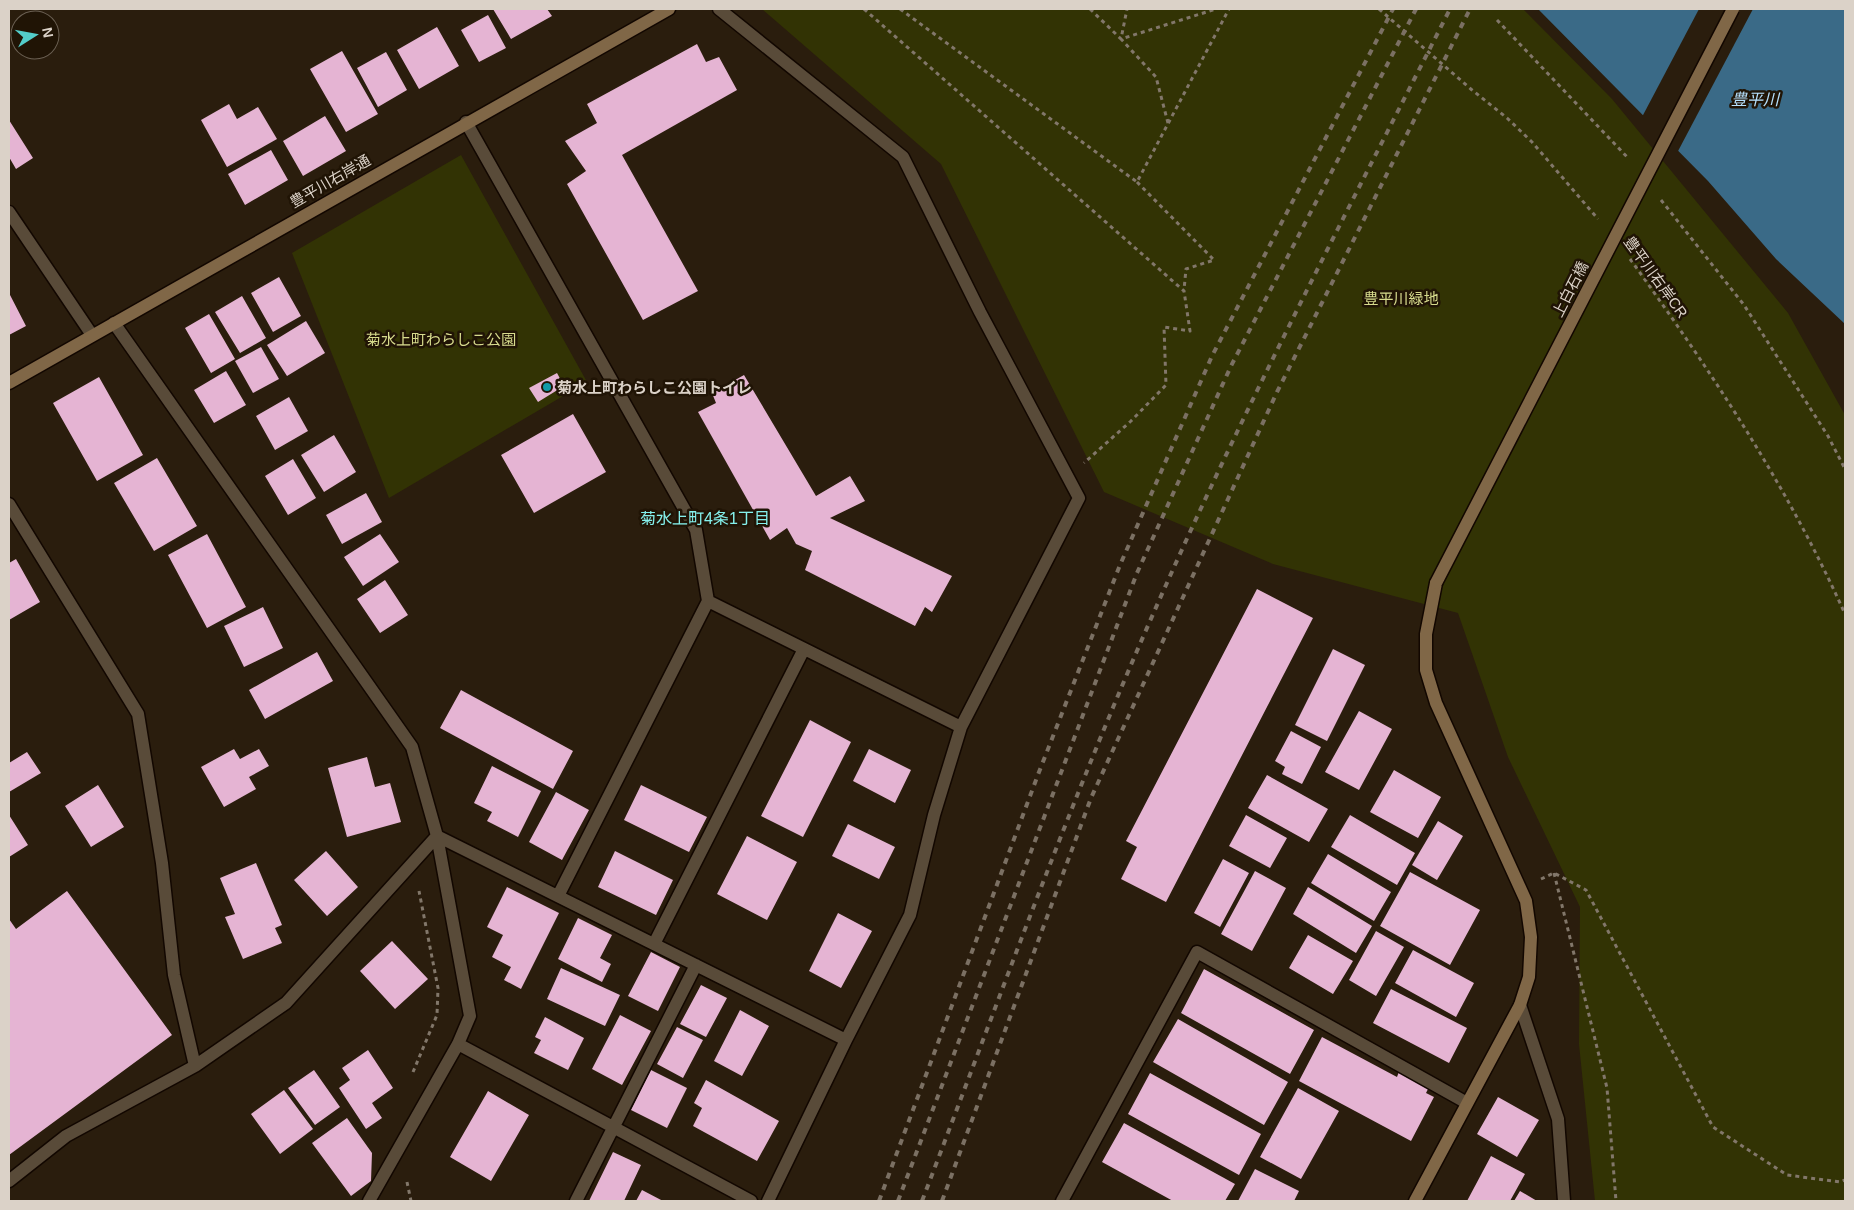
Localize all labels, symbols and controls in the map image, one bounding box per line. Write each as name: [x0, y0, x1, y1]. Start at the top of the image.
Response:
north arrow: [10, 10, 60, 60]
text: N: [39, 26, 57, 39]
water label: 豊平川: [1731, 91, 1781, 108]
street label: 豊平川右岸通: [287, 151, 373, 211]
street label: 豊平川右岸CR: [1621, 233, 1691, 321]
street label: 上白石橋: [1549, 258, 1591, 320]
park label: 豊平川緑地: [1363, 290, 1439, 307]
park label: 菊水上町わらしこ公園: [366, 331, 516, 348]
place label: 菊水上町わらしこ公園トイレ: [557, 379, 752, 396]
marker: 菊水上町わらしこ公園トイレ: [541, 381, 553, 393]
district label: 菊水上町4条1丁目: [640, 510, 770, 527]

